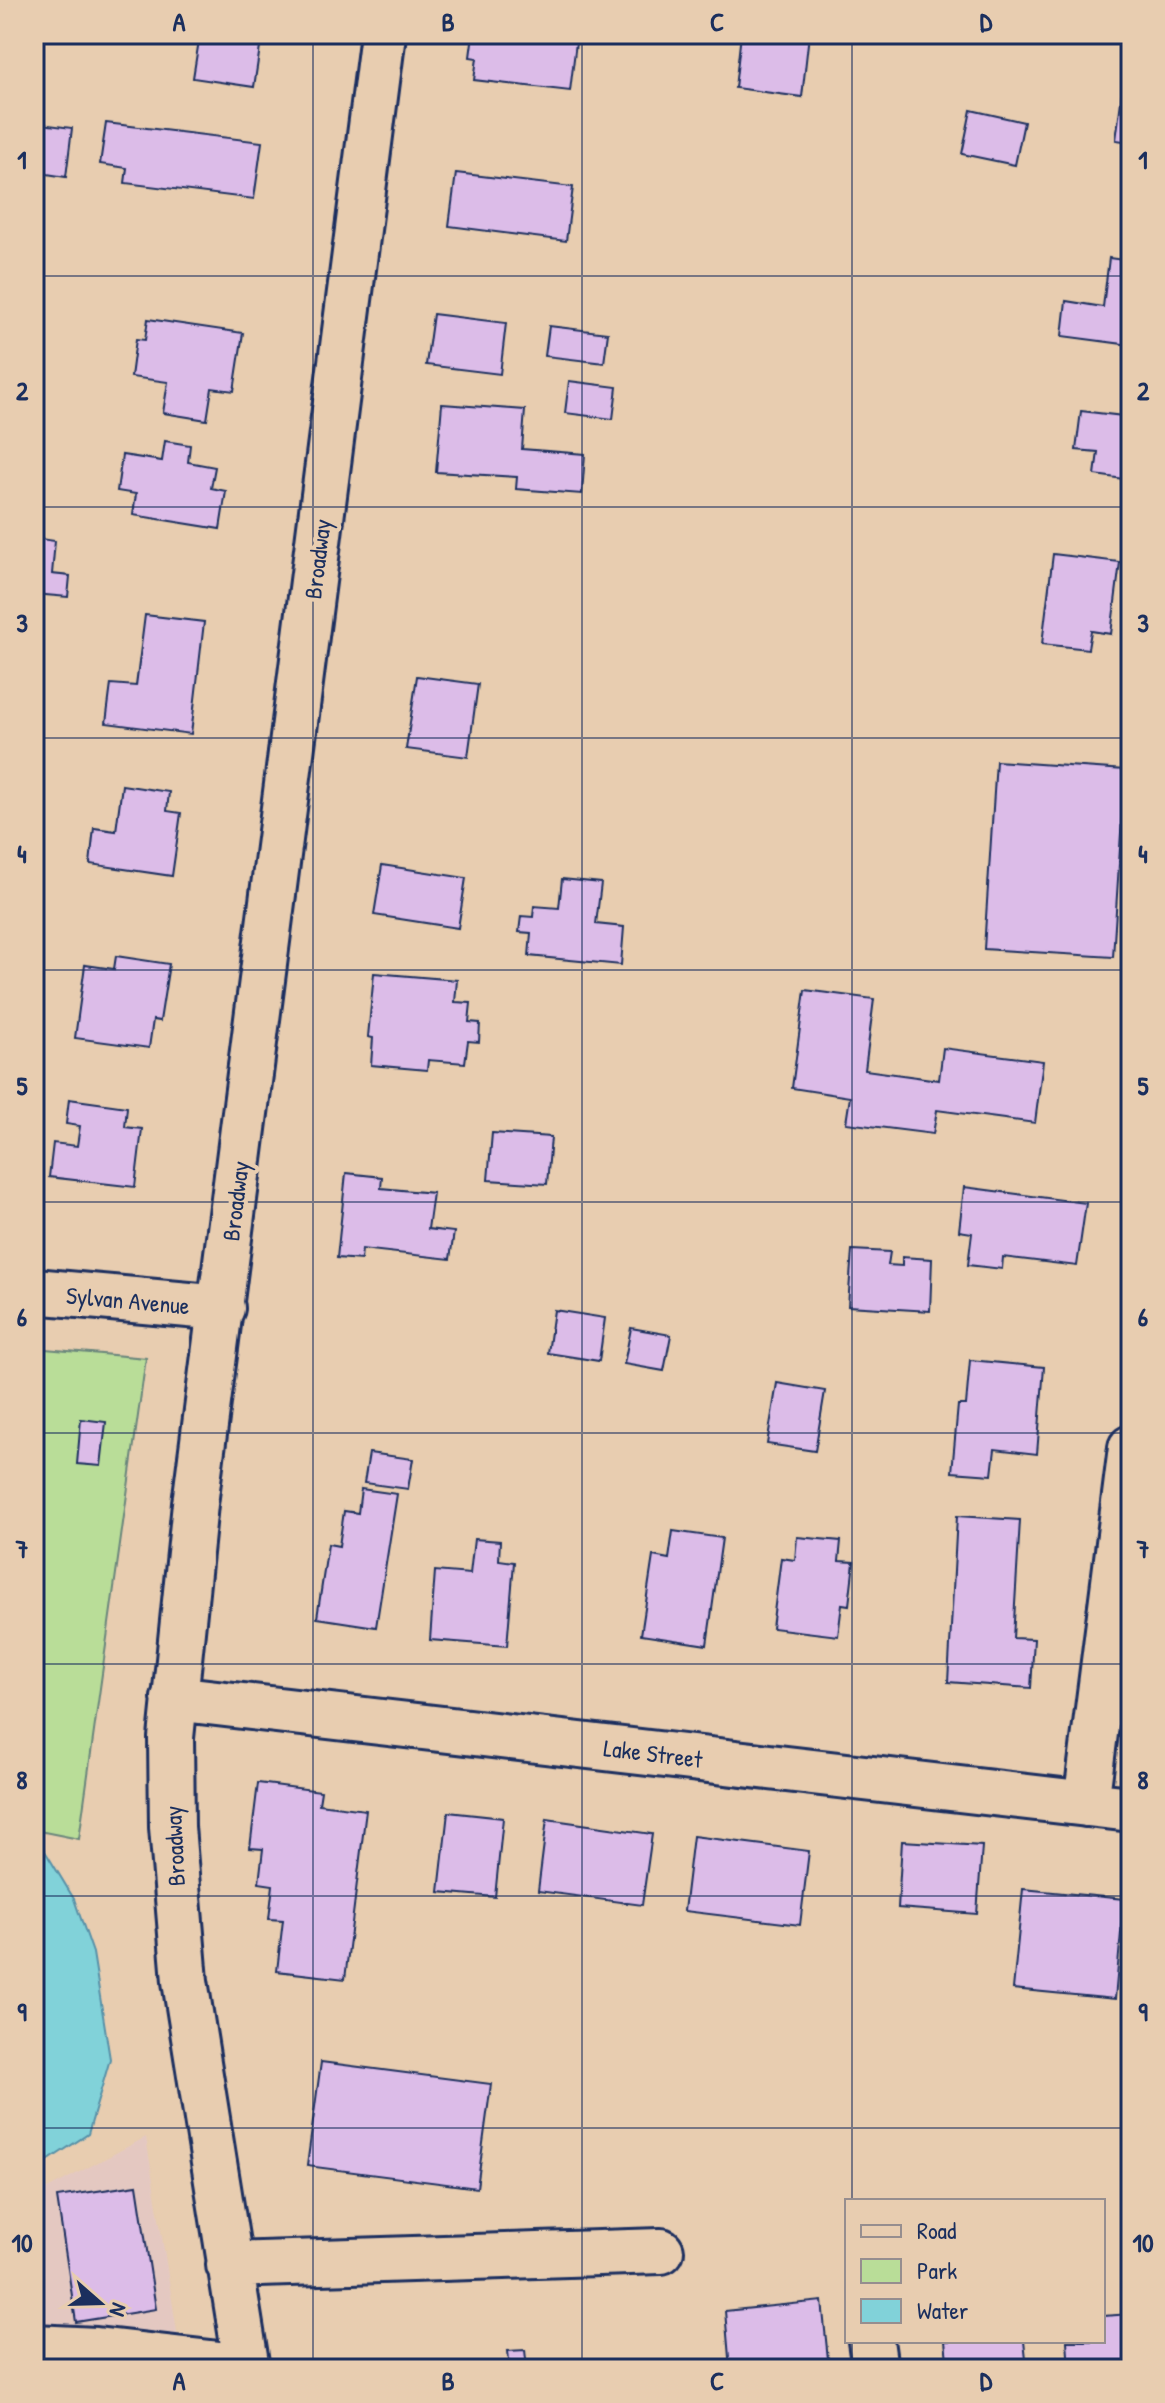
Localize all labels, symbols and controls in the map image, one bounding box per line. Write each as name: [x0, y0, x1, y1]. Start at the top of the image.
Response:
text: A: [173, 4, 186, 39]
text: B: [441, 4, 455, 39]
text: C: [710, 4, 724, 39]
text: D: [980, 4, 993, 39]
text: 1: [17, 142, 27, 177]
text: 1: [1138, 142, 1148, 177]
text: 2: [16, 373, 29, 408]
text: 2: [1137, 373, 1150, 408]
street label: Broadway: [296, 517, 338, 601]
text: 3: [16, 605, 28, 640]
text: 3: [1137, 605, 1149, 640]
text: 4: [17, 836, 27, 871]
text: 4: [1138, 836, 1148, 871]
text: 5: [17, 1068, 28, 1103]
text: 5: [1138, 1068, 1149, 1103]
street label: Broadway: [214, 1159, 256, 1243]
street label: Sylvan Avenue: [65, 1279, 191, 1321]
text: 6: [17, 1299, 28, 1334]
text: 6: [1138, 1299, 1149, 1334]
text: 7: [15, 1531, 29, 1566]
text: 7: [1136, 1531, 1150, 1566]
street label: Lake Street: [602, 1731, 705, 1775]
text: 8: [16, 1762, 28, 1797]
text: 8: [1137, 1762, 1149, 1797]
street label: Broadway: [156, 1805, 192, 1887]
text: 9: [17, 1994, 27, 2029]
text: 9: [1138, 1994, 1148, 2029]
legend: [845, 2199, 1105, 2343]
text: Road: [917, 2214, 956, 2246]
text: 10: [11, 2225, 33, 2260]
text: 10: [1132, 2225, 1154, 2260]
text: Park: [917, 2254, 957, 2286]
north arrow: [60, 2263, 140, 2343]
text: Water: [917, 2294, 968, 2326]
text: N: [103, 2299, 135, 2321]
text: A: [173, 2363, 186, 2398]
text: B: [441, 2363, 455, 2398]
text: C: [710, 2363, 724, 2398]
text: D: [980, 2363, 993, 2398]

